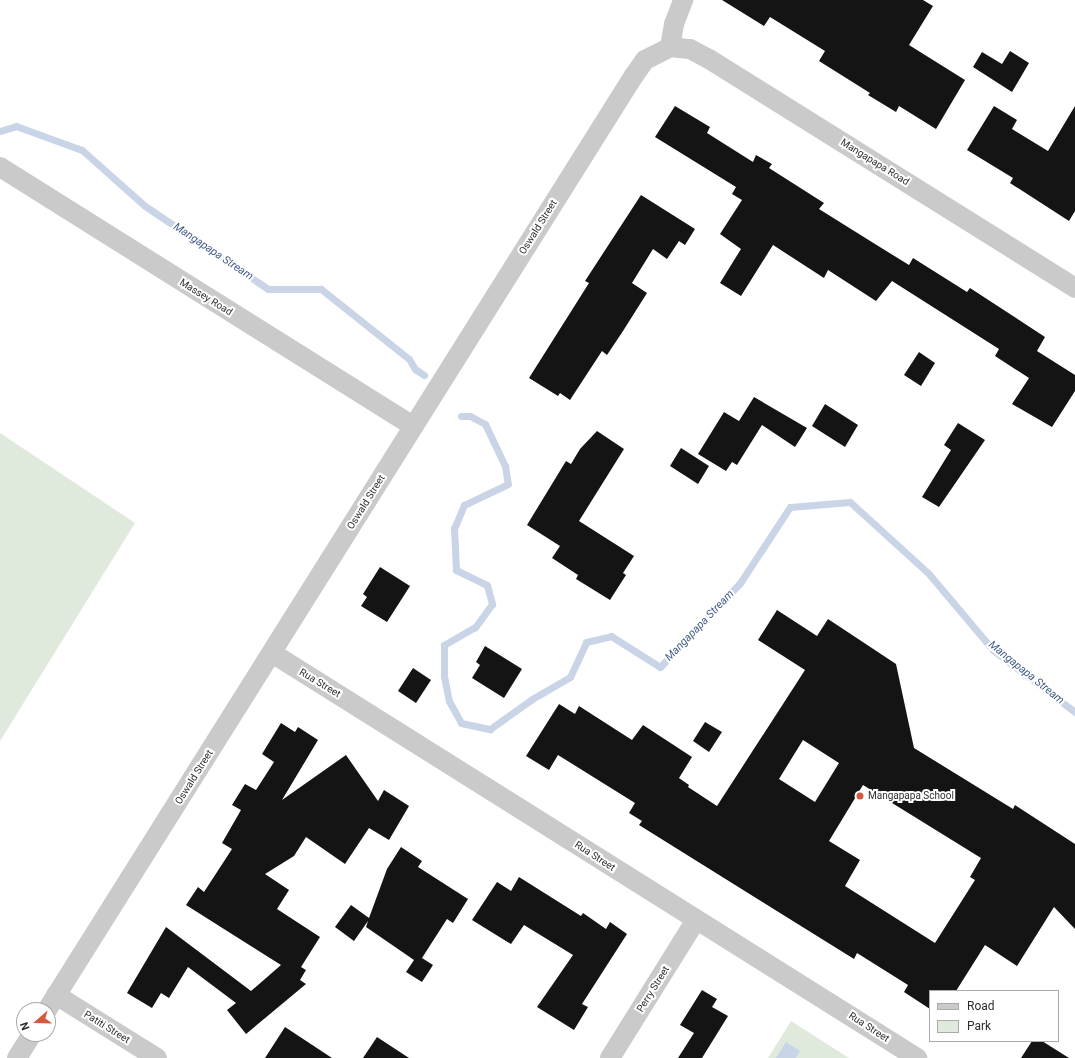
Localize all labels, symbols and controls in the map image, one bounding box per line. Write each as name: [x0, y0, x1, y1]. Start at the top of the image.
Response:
street label: Mangapapa Road: [839, 136, 911, 188]
street label: Oswald Street: [517, 198, 559, 256]
water label: Mangapapa Stream: [171, 220, 255, 284]
street label: Massey Road: [177, 276, 235, 318]
street label: Oswald Street: [345, 473, 387, 531]
water label: Mangapapa Stream: [663, 588, 737, 664]
water label: Mangapapa Stream: [986, 639, 1066, 707]
street label: Rua Street: [297, 666, 343, 700]
street label: Oswald Street: [173, 748, 215, 806]
place label: Mangapapa School: [868, 790, 954, 802]
marker: Mangapapa School: [855, 791, 865, 801]
street label: Rua Street: [572, 838, 618, 874]
street label: Perry Street: [634, 964, 672, 1014]
legend: [929, 990, 1059, 1042]
text: Road: [967, 999, 995, 1013]
north arrow: [16, 1002, 56, 1042]
street label: Patiti Street: [82, 1008, 132, 1046]
street label: Rua Street: [846, 1009, 892, 1045]
text: Park: [967, 1019, 991, 1033]
text: N: [18, 1020, 33, 1032]

